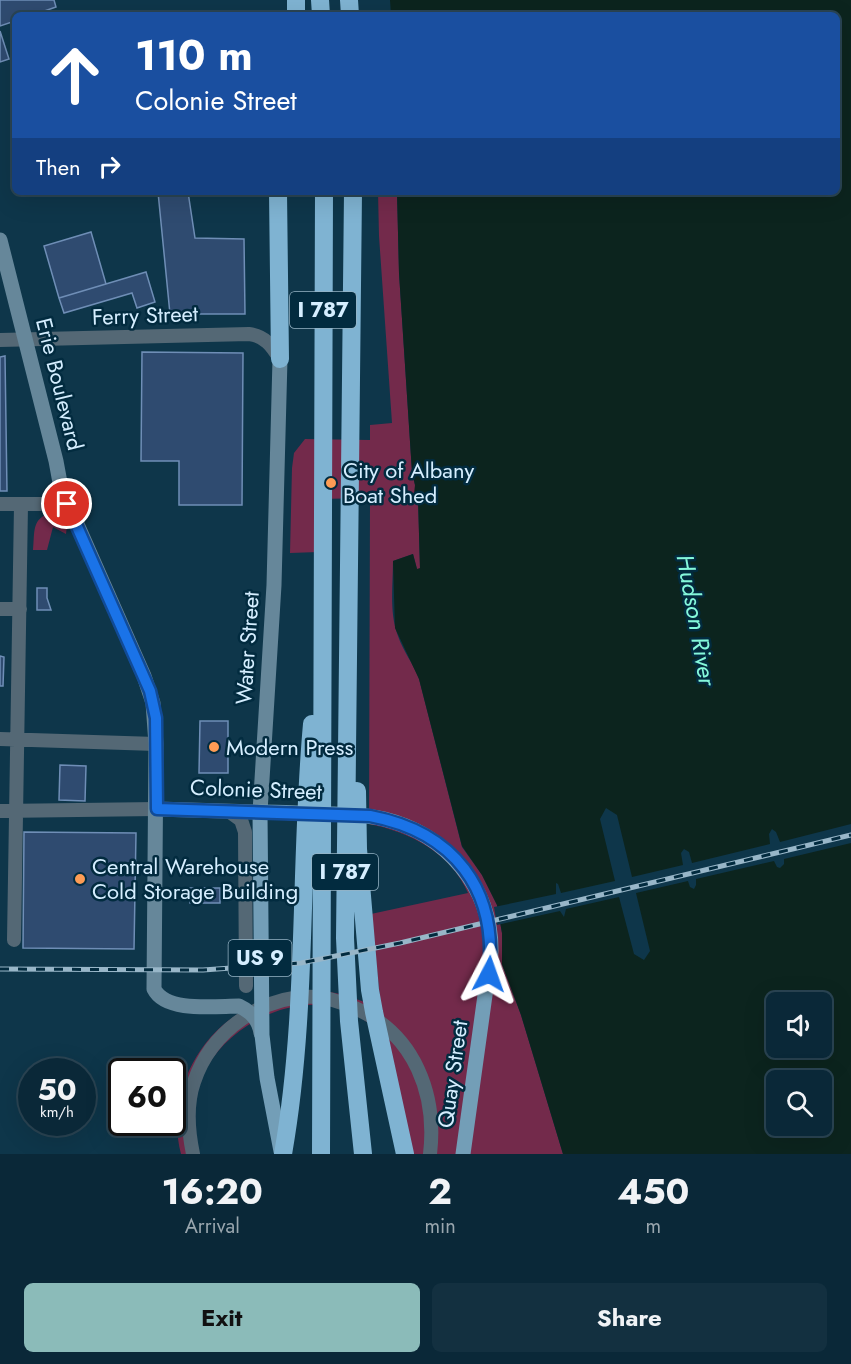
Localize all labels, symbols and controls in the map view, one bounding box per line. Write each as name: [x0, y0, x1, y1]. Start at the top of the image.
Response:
text: 110 m: [135, 25, 253, 86]
icon: ahead: [36, 36, 114, 114]
text: Colonie Street: [135, 81, 297, 120]
icon: right: [93, 150, 126, 183]
text: Then: [36, 151, 81, 183]
road number: I 787: [290, 292, 356, 328]
street label: Ferry Street: [91, 297, 199, 333]
street label: Erie Boulevard: [28, 314, 92, 454]
place label: City of Albany Boat Shed: [343, 454, 474, 511]
marker: City of Albany Boat Shed: [324, 476, 338, 490]
pin: [41, 478, 92, 529]
icon: arrive: [50, 487, 83, 520]
water label: Hudson River: [668, 552, 726, 690]
street label: Water Street: [227, 590, 267, 706]
place label: Modern Press: [226, 731, 353, 763]
marker: Modern Press: [207, 740, 221, 754]
street label: Colonie Street: [190, 771, 323, 807]
place label: Central Warehouse Cold Storage Building: [92, 850, 298, 907]
road number: I 787: [312, 854, 378, 890]
marker: Central Warehouse Cold Storage Building: [73, 872, 87, 886]
road number: US 9: [228, 940, 292, 976]
position arrow: [457, 942, 521, 1006]
map controls: [766, 992, 832, 1136]
button: sound: [766, 992, 832, 1058]
street label: Quay Street: [429, 1018, 475, 1130]
speed limit sign: 60: [108, 1058, 186, 1136]
text: 50: [37, 1068, 77, 1111]
button: search: [766, 1070, 832, 1136]
text: km/h: [40, 1101, 74, 1123]
text: 16:20: [162, 1165, 263, 1217]
text: 2: [428, 1165, 452, 1217]
text: 450: [617, 1165, 689, 1217]
text: Arrival: [185, 1212, 240, 1241]
text: min: [424, 1212, 456, 1241]
text: m: [646, 1212, 661, 1241]
button: Exit: [24, 1283, 420, 1352]
button: Share: [432, 1283, 827, 1352]

